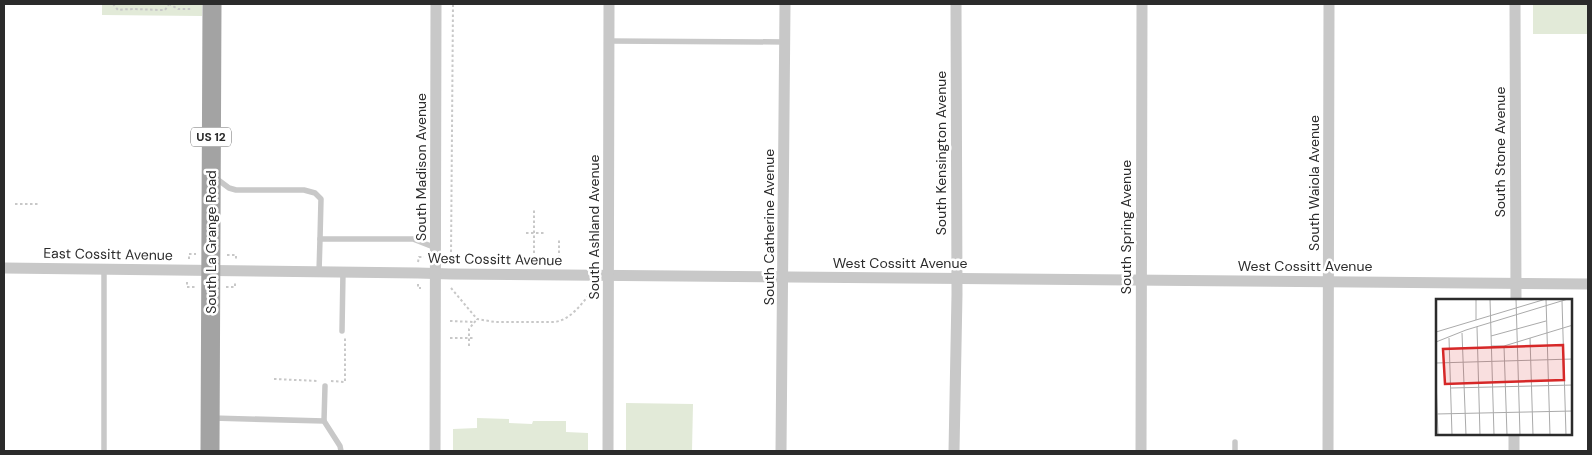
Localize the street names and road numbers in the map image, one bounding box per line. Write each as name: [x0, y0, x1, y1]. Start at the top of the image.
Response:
street label: South Kensington Avenue: [932, 71, 950, 235]
street label: South Stone Avenue: [1491, 87, 1509, 217]
street label: South Madison Avenue: [412, 93, 430, 241]
street label: South Waiola Avenue: [1305, 115, 1323, 251]
road number: US 12: [191, 128, 231, 146]
street label: South Catherine Avenue: [760, 149, 778, 305]
street label: South Ashland Avenue: [585, 154, 603, 299]
street label: South Spring Avenue: [1117, 160, 1135, 294]
street label: South La Grange Road: [202, 170, 220, 314]
street label: East Cossitt Avenue: [43, 244, 173, 264]
street label: West Cossitt Avenue: [427, 249, 563, 269]
street label: West Cossitt Avenue: [833, 254, 967, 272]
street label: West Cossitt Avenue: [1238, 257, 1372, 275]

